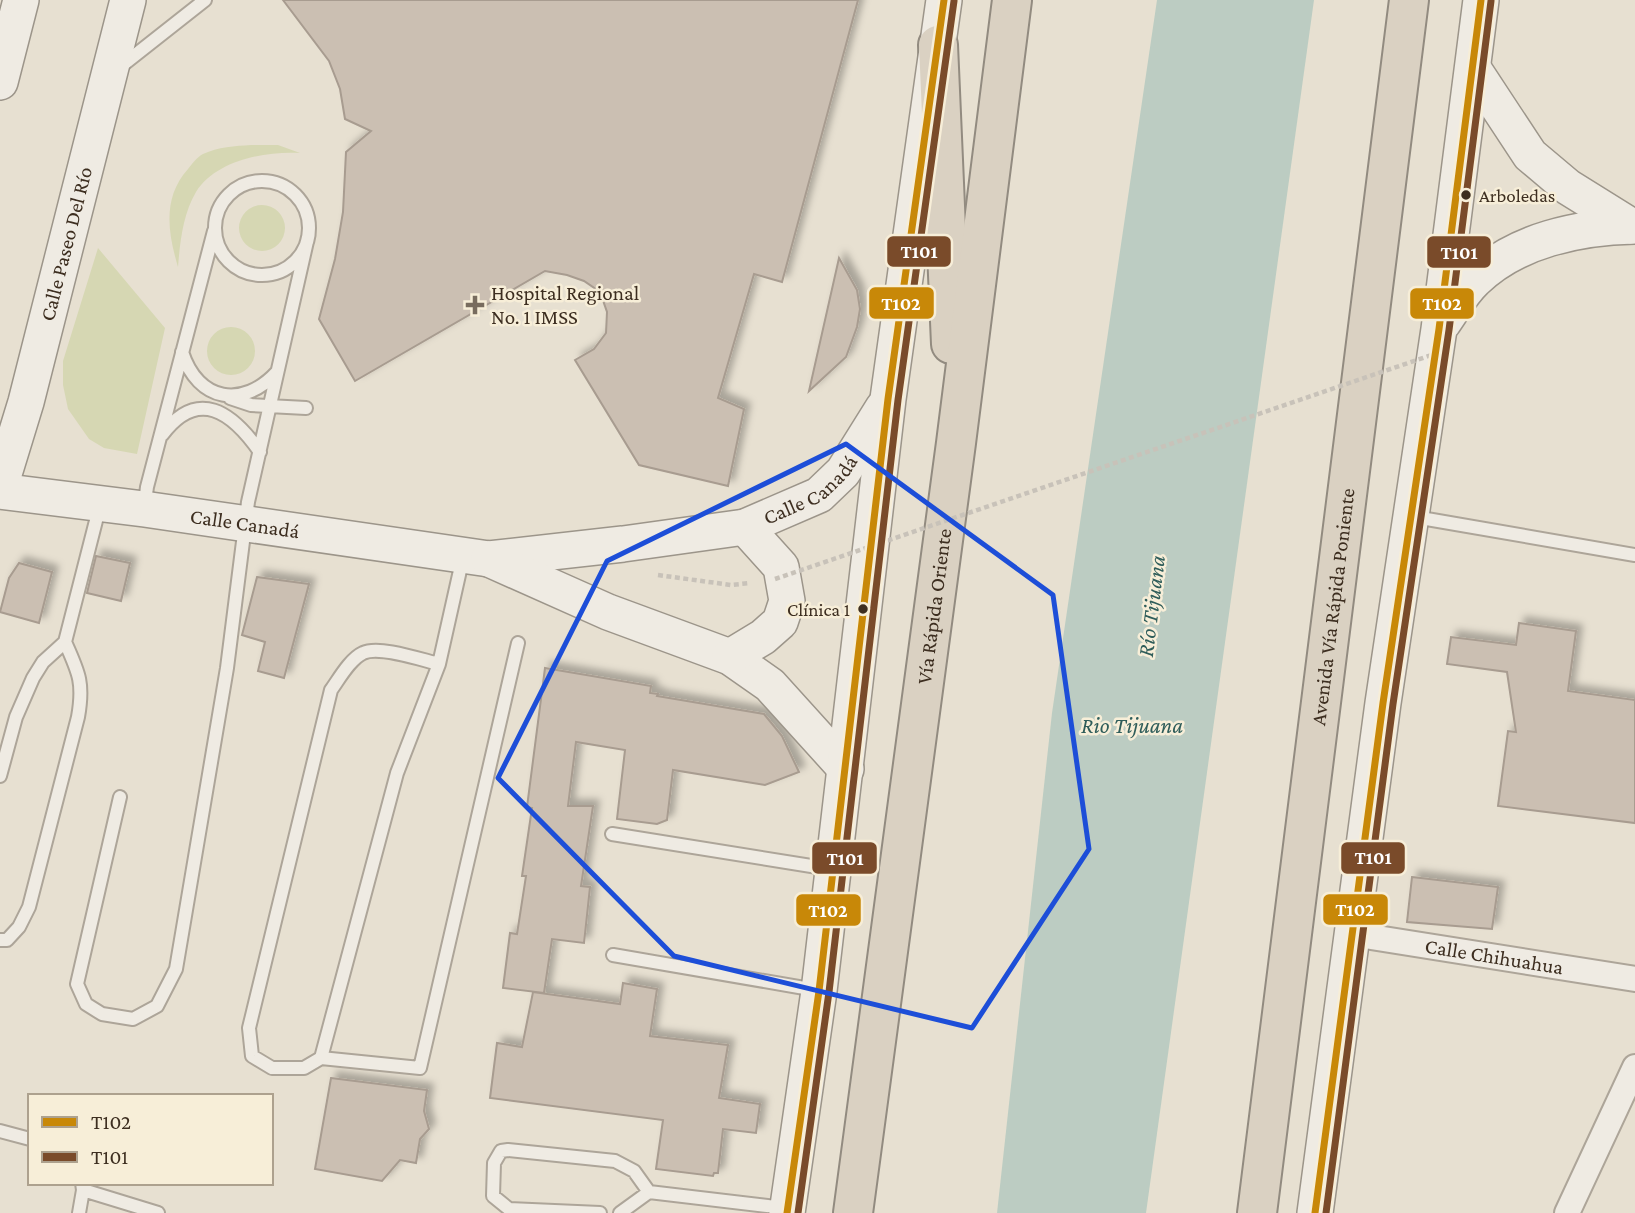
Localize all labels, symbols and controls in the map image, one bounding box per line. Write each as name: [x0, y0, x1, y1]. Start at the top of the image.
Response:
street label: Calle Paseo Del Río: [35, 164, 97, 324]
place label: Arboledas: [1479, 185, 1555, 206]
marker: Arboledas: [1459, 188, 1473, 202]
line badge: T101: [886, 235, 952, 268]
line badge: T101: [1426, 235, 1492, 269]
text: T101: [900, 241, 938, 262]
text: T101: [1440, 242, 1478, 263]
place label: Hospital Regional No. 1 IMSS: [491, 281, 639, 329]
line badge: T102: [868, 286, 935, 320]
line badge: T102: [1409, 287, 1475, 320]
text: T102: [881, 293, 921, 314]
text: T102: [1422, 293, 1462, 314]
marker: Hospital Regional No. 1 IMSS: [465, 295, 485, 315]
street label: Calle Canadá: [760, 451, 863, 530]
street label: Avenida Vía Rápida Poniente: [1306, 487, 1360, 727]
street label: Calle Canadá: [189, 504, 301, 543]
street label: Vía Rápida Oriente: [912, 527, 956, 686]
water label: Río Tijuana: [1132, 554, 1171, 658]
place label: Clínica 1: [787, 599, 850, 620]
marker: Clínica 1: [856, 602, 870, 616]
water label: Rio Tijuana: [1081, 712, 1183, 739]
line badge: T101: [811, 841, 878, 875]
line badge: T101: [1340, 841, 1406, 875]
text: T101: [1354, 847, 1392, 868]
text: T101: [826, 848, 864, 869]
line badge: T102: [795, 893, 862, 927]
line badge: T102: [1322, 893, 1389, 926]
text: T102: [1335, 899, 1375, 920]
text: T102: [808, 900, 848, 921]
street label: Calle Chihuahua: [1423, 934, 1565, 979]
legend: [28, 1094, 273, 1185]
text: T102: [91, 1110, 131, 1134]
text: T101: [91, 1145, 128, 1169]

